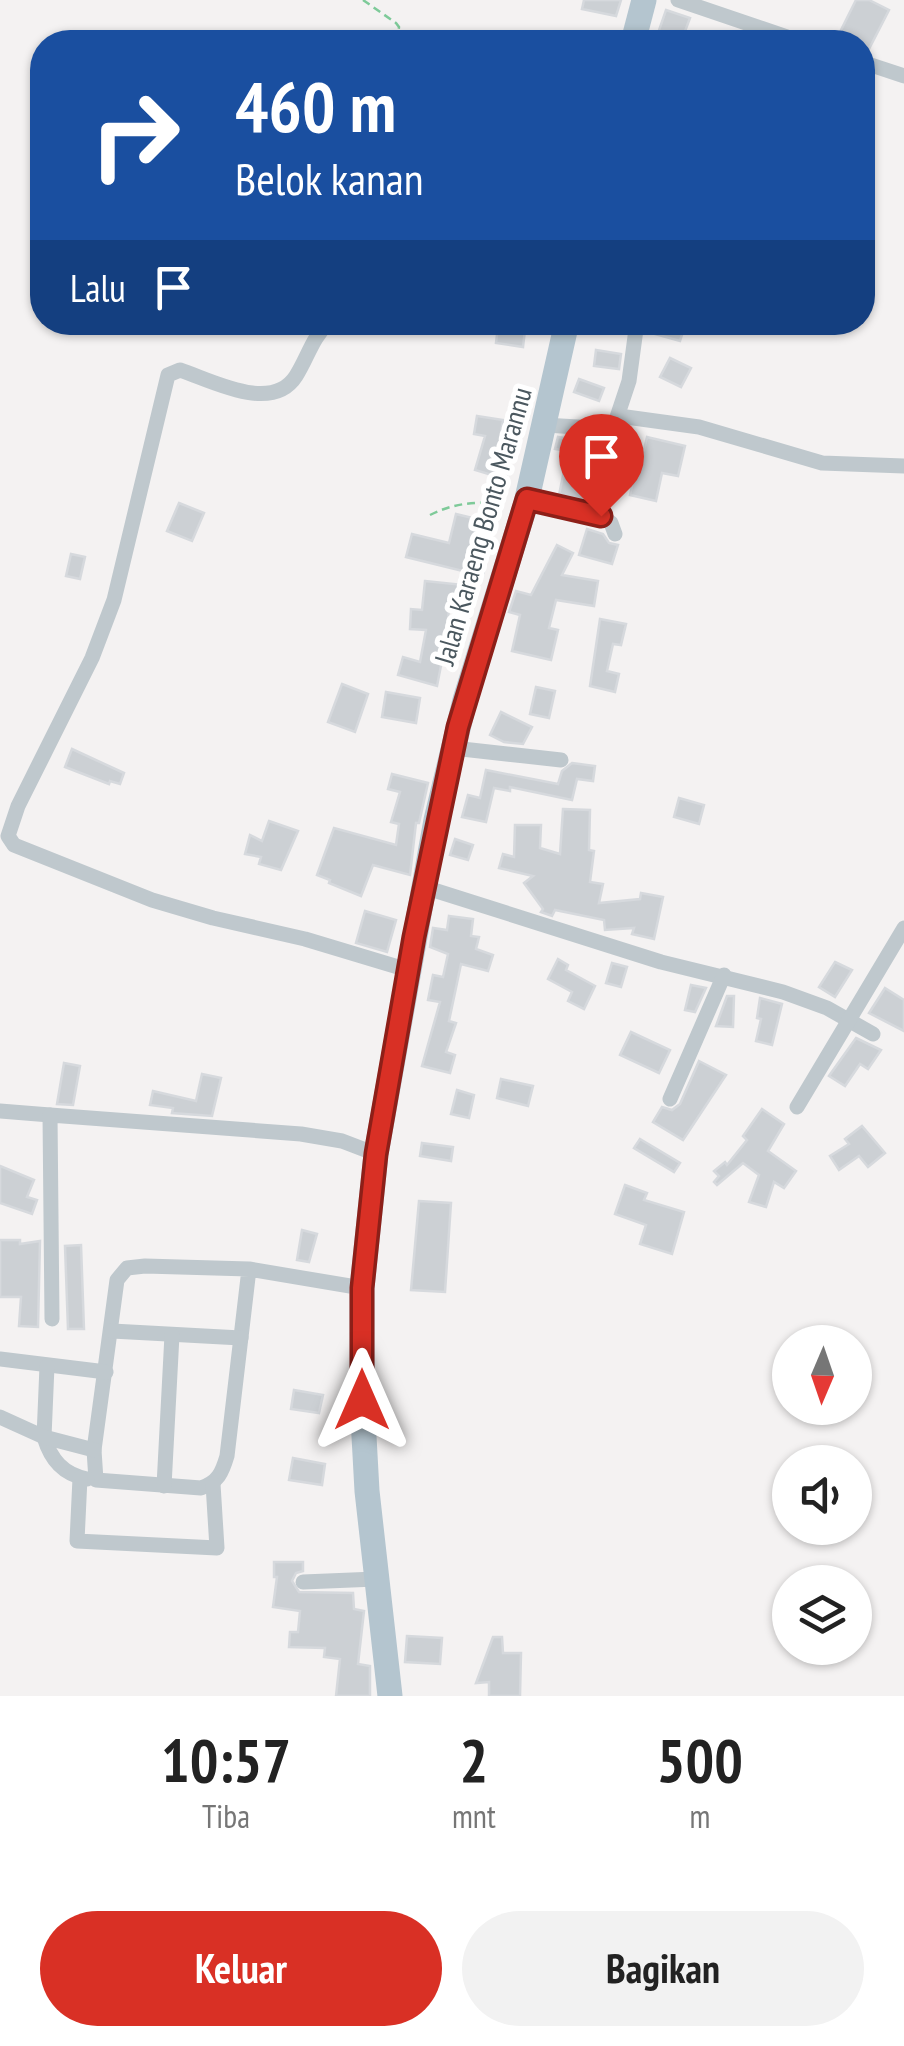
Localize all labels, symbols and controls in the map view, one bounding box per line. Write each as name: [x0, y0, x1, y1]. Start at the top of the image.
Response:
text: 460 m: [235, 61, 396, 151]
icon: right: [70, 70, 200, 200]
text: Belok kanan: [235, 149, 424, 207]
icon: arrive: [146, 260, 201, 315]
text: Lalu: [70, 263, 126, 312]
street label: Jalan Karaeng Bonto Marannu: [425, 383, 540, 670]
pin: [559, 414, 644, 517]
icon: arrive: [574, 429, 629, 484]
north arrow: [772, 1325, 872, 1425]
map controls: [772, 1325, 872, 1665]
position arrow: [310, 1348, 414, 1452]
button: sound: [772, 1445, 872, 1545]
button: layers: [772, 1565, 872, 1665]
text: 10:57: [161, 1721, 291, 1799]
text: 2: [460, 1721, 488, 1799]
text: 500: [657, 1721, 743, 1799]
text: Tiba: [202, 1795, 250, 1837]
text: mnt: [452, 1795, 496, 1837]
text: m: [689, 1795, 710, 1837]
button: Keluar: [40, 1911, 442, 2026]
button: Bagikan: [462, 1911, 864, 2026]

